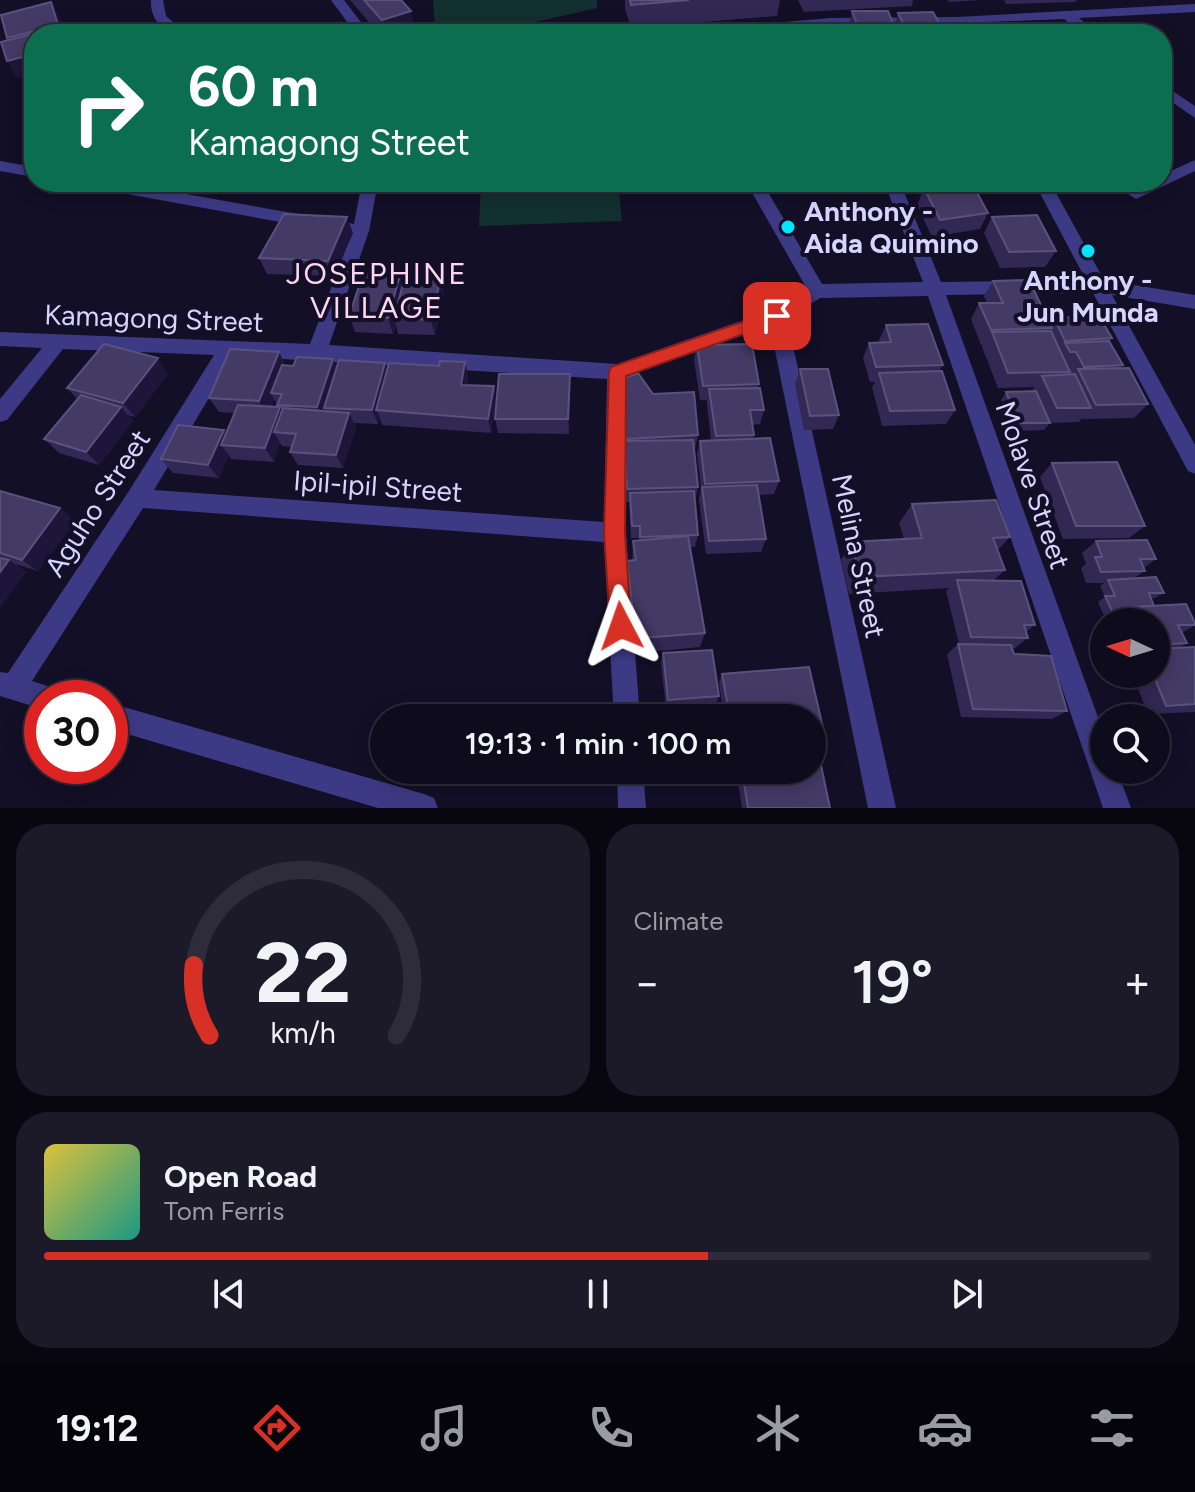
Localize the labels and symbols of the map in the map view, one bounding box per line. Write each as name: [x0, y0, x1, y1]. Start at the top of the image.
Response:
place label: Anthony - Aida Quimino: [804, 194, 979, 260]
marker: Anthony - Aida Quimino: [779, 218, 797, 236]
marker: Anthony - Jun Munda: [1079, 242, 1097, 260]
district label: JOSEPHINE VILLAGE: [286, 255, 468, 326]
place label: Anthony - Jun Munda: [1017, 263, 1159, 329]
pin: [743, 282, 811, 350]
street label: Kamagong Street: [44, 297, 264, 339]
street label: Molave Street: [988, 397, 1078, 573]
street label: Aguho Street: [37, 423, 157, 583]
street label: Ipil-ipil Street: [292, 463, 464, 509]
street label: Melina Street: [825, 471, 893, 641]
position arrow: [579, 584, 663, 668]
north arrow: [1090, 608, 1170, 688]
speed limit sign: 30: [24, 680, 128, 784]

